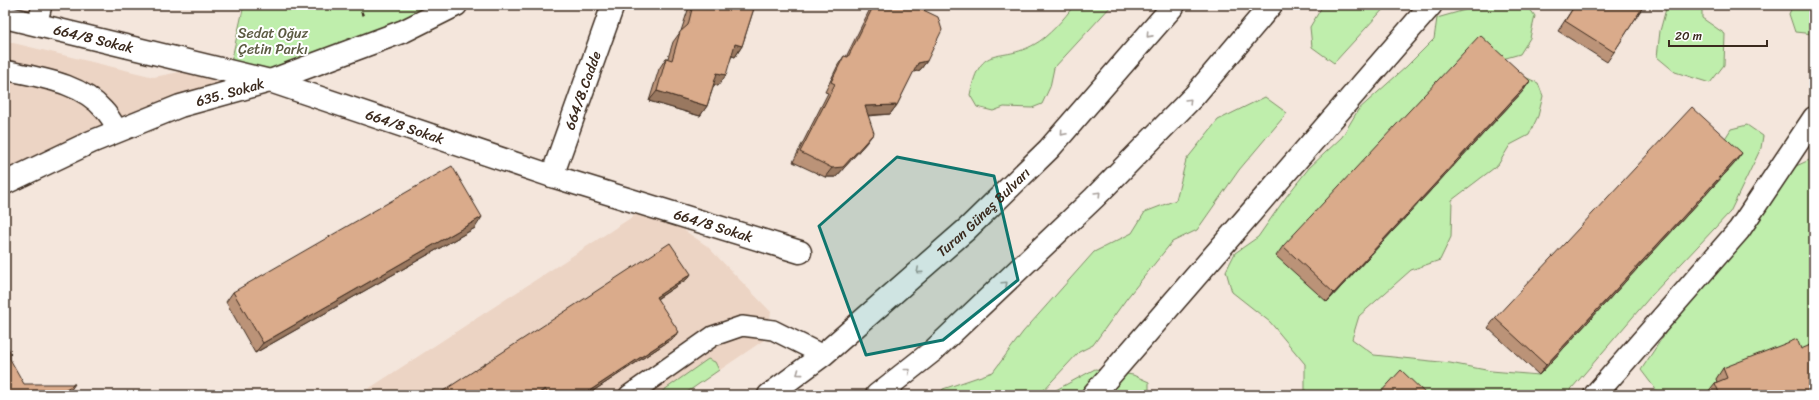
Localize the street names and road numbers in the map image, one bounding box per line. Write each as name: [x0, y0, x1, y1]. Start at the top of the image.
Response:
street label: 664/8 Sokak: [51, 17, 137, 60]
street label: 664/8.Cadde: [557, 47, 608, 133]
street label: 635. Sokak: [193, 71, 267, 114]
street label: 664/8 Sokak: [362, 102, 448, 151]
street label: Turan Güneş Bulvarı: [930, 161, 1036, 263]
street label: 664/8 Sokak: [671, 202, 757, 250]

